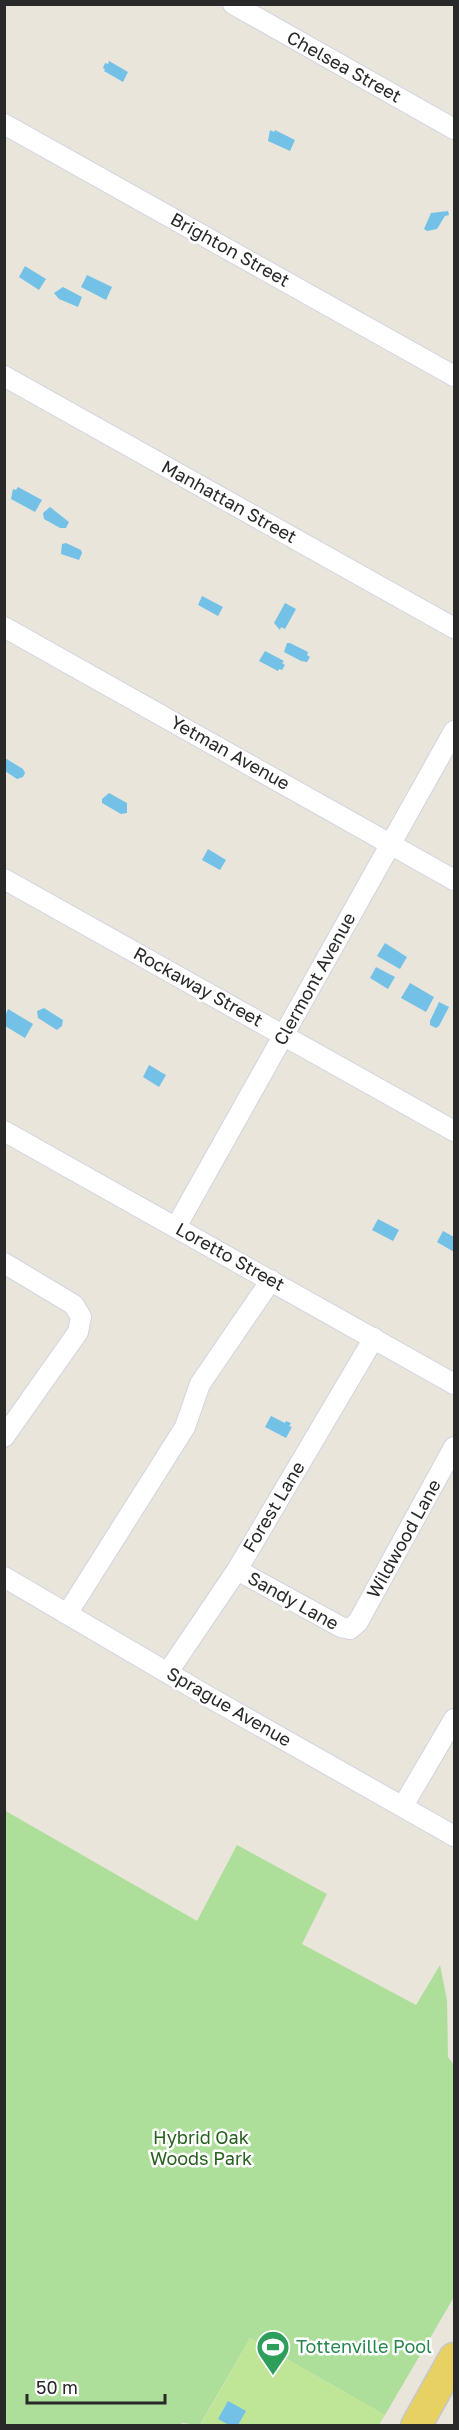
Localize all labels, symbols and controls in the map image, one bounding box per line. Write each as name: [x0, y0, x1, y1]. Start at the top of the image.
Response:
street label: Chelsea Street: [283, 26, 406, 107]
street label: Brighton Street: [167, 207, 294, 291]
street label: Manhattan Street: [158, 455, 301, 547]
street label: Yetman Avenue: [167, 710, 294, 794]
street label: Clermont Avenue: [269, 908, 360, 1049]
street label: Rockaway Street: [130, 941, 267, 1031]
street label: Loretto Street: [172, 1217, 289, 1295]
street label: Forest Lane: [237, 1457, 309, 1556]
street label: Wildwood Lane: [361, 1475, 445, 1602]
street label: Sandy Lane: [244, 1566, 343, 1634]
street label: Sprague Avenue: [163, 1662, 296, 1751]
park label: Hybrid Oak Woods Park: [150, 2126, 252, 2169]
sports icon: Tottenville Pool: [255, 2329, 291, 2376]
place label: Tottenville Pool: [296, 2335, 432, 2357]
scale bar: [27, 2367, 165, 2405]
text: 50 m: [36, 2376, 78, 2398]

